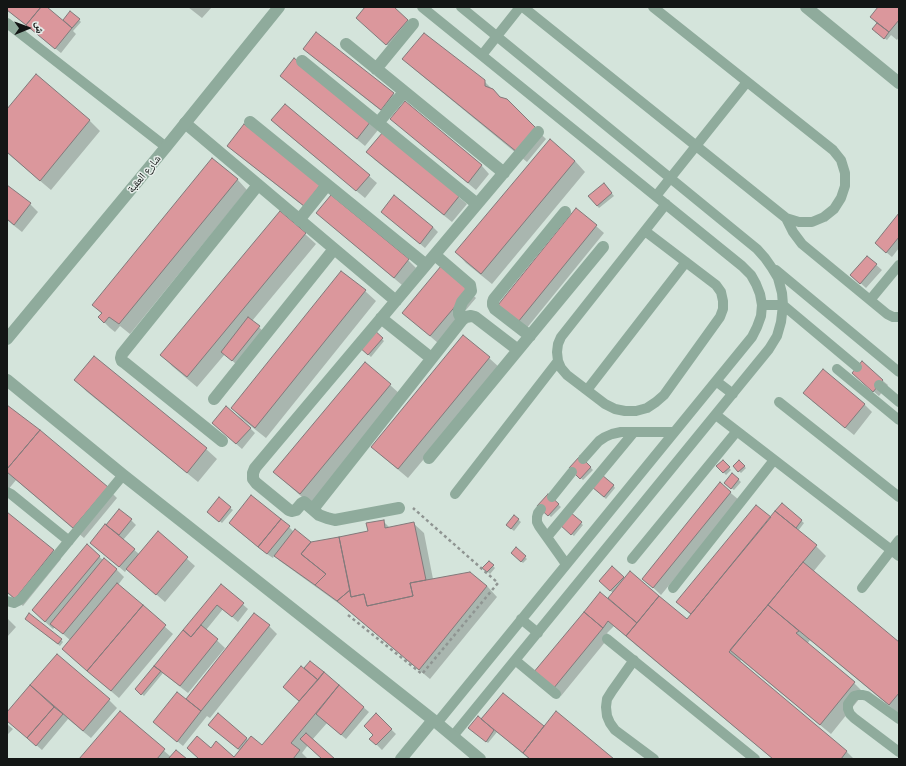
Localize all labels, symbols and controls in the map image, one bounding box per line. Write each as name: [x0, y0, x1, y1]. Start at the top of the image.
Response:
north arrow: [8, 8, 48, 48]
text: ش: [34, 22, 46, 34]
street label: شارع العقبة: [124, 152, 164, 196]

